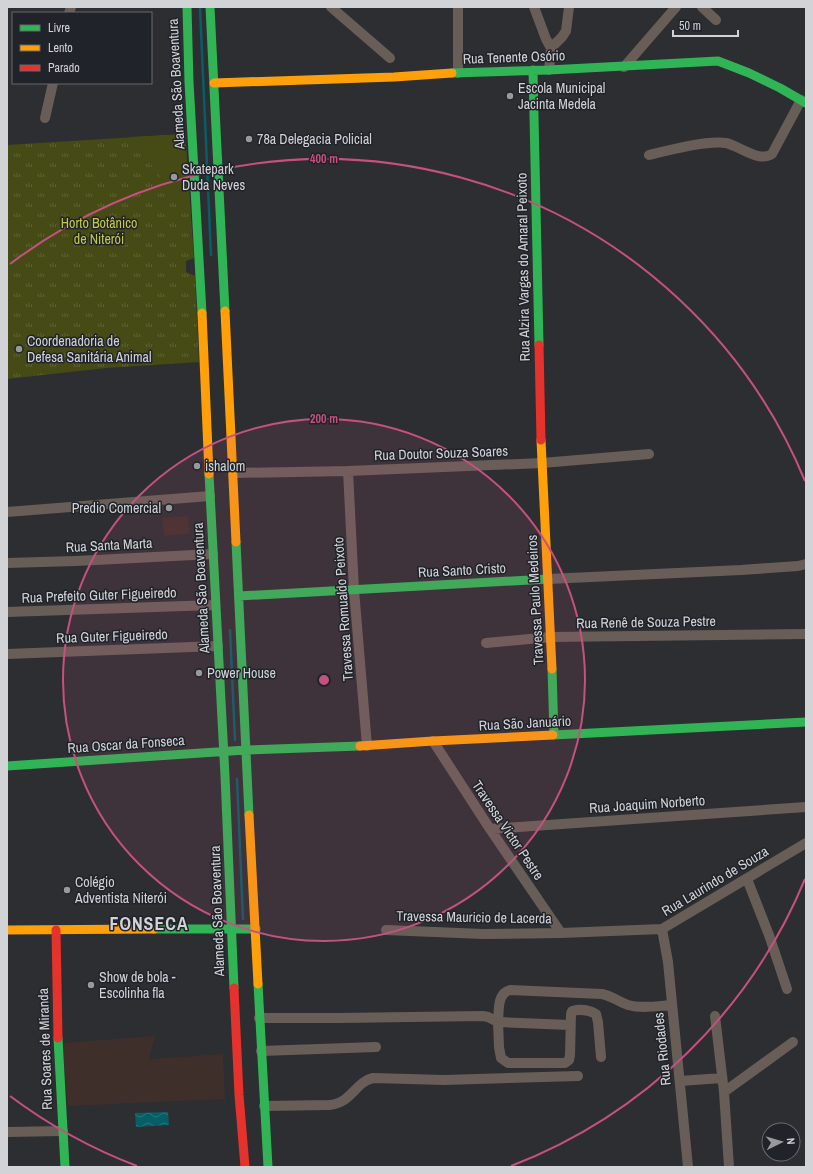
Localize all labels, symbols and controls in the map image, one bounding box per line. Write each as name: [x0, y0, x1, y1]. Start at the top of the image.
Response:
legend: [12, 12, 152, 84]
scale bar: [673, 12, 738, 38]
street label: Alameda São Boaventura: [164, 18, 188, 151]
text: 50 m: [679, 18, 701, 34]
text: Livre: [48, 20, 70, 36]
text: Lento: [48, 40, 73, 56]
street label: Rua Tenente Osório: [462, 46, 566, 68]
text: Parado: [48, 60, 80, 76]
place label: Escola Municipal Jacinta Medela: [518, 79, 605, 113]
marker: Escola Municipal Jacinta Medela: [505, 91, 515, 101]
place label: 78a Delegacia Policial: [257, 130, 372, 148]
marker: 78a Delegacia Policial: [244, 134, 254, 144]
text: 400 m: [310, 151, 338, 167]
place label: Skatepark Duda Neves: [182, 160, 245, 194]
marker: Skatepark Duda Neves: [169, 172, 179, 182]
street label: Rua Alzira Vargas do Amaral Peixoto: [512, 173, 534, 361]
park label: Horto Botânico de Niterói: [61, 214, 137, 248]
place label: Coordenadoria de Defesa Sanitária Animal: [27, 332, 151, 366]
marker: Coordenadoria de Defesa Sanitária Animal: [14, 344, 24, 354]
text: 200 m: [310, 411, 338, 427]
street label: Rua Doutor Souza Soares: [374, 442, 509, 464]
place label: ishalom: [205, 457, 245, 475]
marker: ishalom: [192, 461, 202, 471]
place label: Predio Comercial: [72, 499, 161, 517]
marker: Predio Comercial: [164, 503, 174, 513]
street label: Alameda São Boaventura: [189, 522, 213, 655]
street label: Rua Santa Marta: [65, 534, 153, 556]
street label: Travessa Paulo Medeiros: [523, 534, 547, 666]
street label: Travessa Romualdo Peixoto: [329, 536, 357, 682]
street label: Rua Santo Cristo: [418, 559, 506, 581]
street label: Rua Prefeito Guter Figueiredo: [21, 583, 177, 607]
street label: Rua Renê de Souza Pestre: [576, 612, 716, 632]
street label: Rua Guter Figueiredo: [56, 625, 168, 647]
place label: Power House: [207, 664, 276, 682]
marker: Power House: [194, 668, 204, 678]
centre of rings: [317, 673, 331, 687]
street label: Rua São Januário: [478, 712, 572, 734]
street label: Rua Oscar da Fonseca: [67, 731, 186, 757]
street label: Travessa Victor Pestre: [468, 777, 548, 883]
street label: Rua Joaquim Norberto: [588, 791, 706, 817]
street label: Rua Laurindo de Souza: [658, 842, 772, 920]
street label: Alameda São Boaventura: [206, 845, 228, 978]
place label: Colégio Adventista Niterói: [74, 873, 167, 907]
marker: Colégio Adventista Niterói: [62, 885, 72, 895]
street label: Travessa Mauricio de Lacerda: [396, 907, 552, 927]
district label: FONSECA: [109, 911, 189, 936]
place label: Show de bola - Escolinha fla: [99, 968, 176, 1002]
marker: Show de bola - Escolinha fla: [86, 980, 96, 990]
street label: Rua Soares de Miranda: [34, 987, 56, 1110]
street label: Rua Riodades: [649, 1011, 675, 1086]
north arrow: [761, 1122, 801, 1162]
text: N: [784, 1137, 798, 1145]

